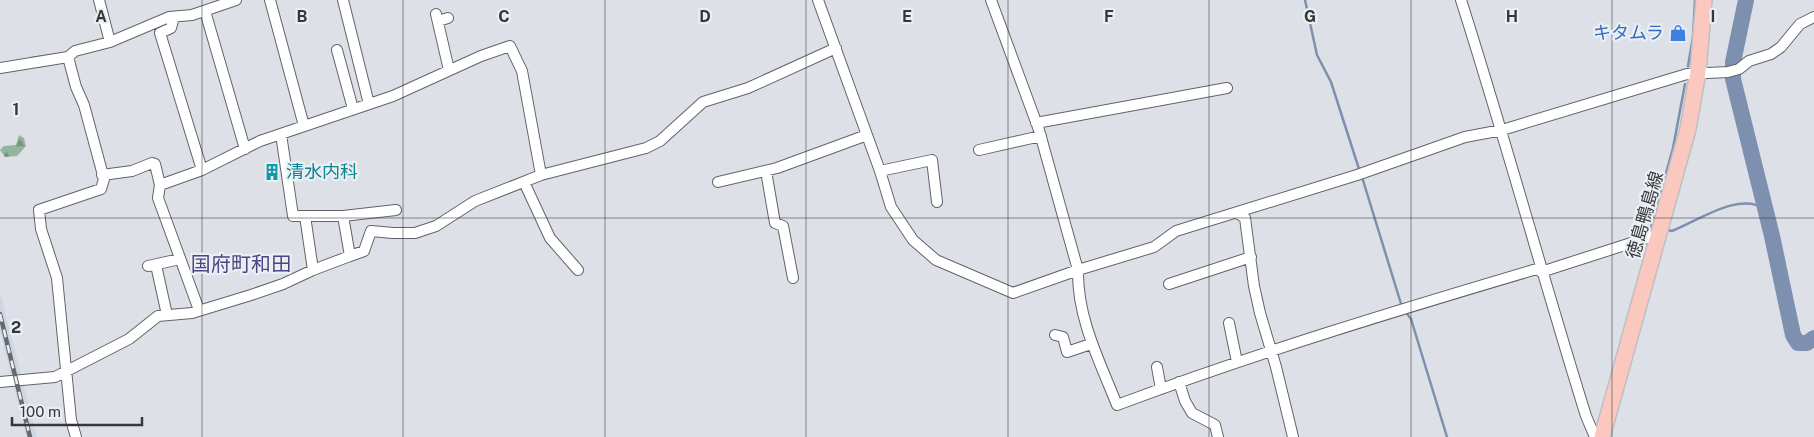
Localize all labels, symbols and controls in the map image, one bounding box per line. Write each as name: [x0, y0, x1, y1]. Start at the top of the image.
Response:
text: A: [95, 7, 107, 26]
text: B: [297, 7, 308, 26]
text: C: [498, 7, 510, 26]
text: D: [699, 7, 711, 26]
text: E: [902, 7, 912, 26]
text: F: [1104, 7, 1114, 26]
text: G: [1304, 7, 1316, 26]
text: H: [1506, 7, 1518, 26]
text: I: [1711, 7, 1715, 26]
place label: キタムラ: [1593, 22, 1664, 43]
shop icon: キタムラ: [1668, 23, 1688, 43]
text: 1: [13, 100, 19, 119]
place label: 清水内科: [286, 161, 358, 182]
building icon: 清水内科: [262, 162, 282, 182]
street label: 徳島鴨島線: [1622, 169, 1667, 261]
district label: 国府町和田: [191, 252, 291, 276]
text: 2: [11, 318, 21, 337]
scale bar: [12, 394, 142, 426]
text: 100 m: [20, 403, 61, 420]

